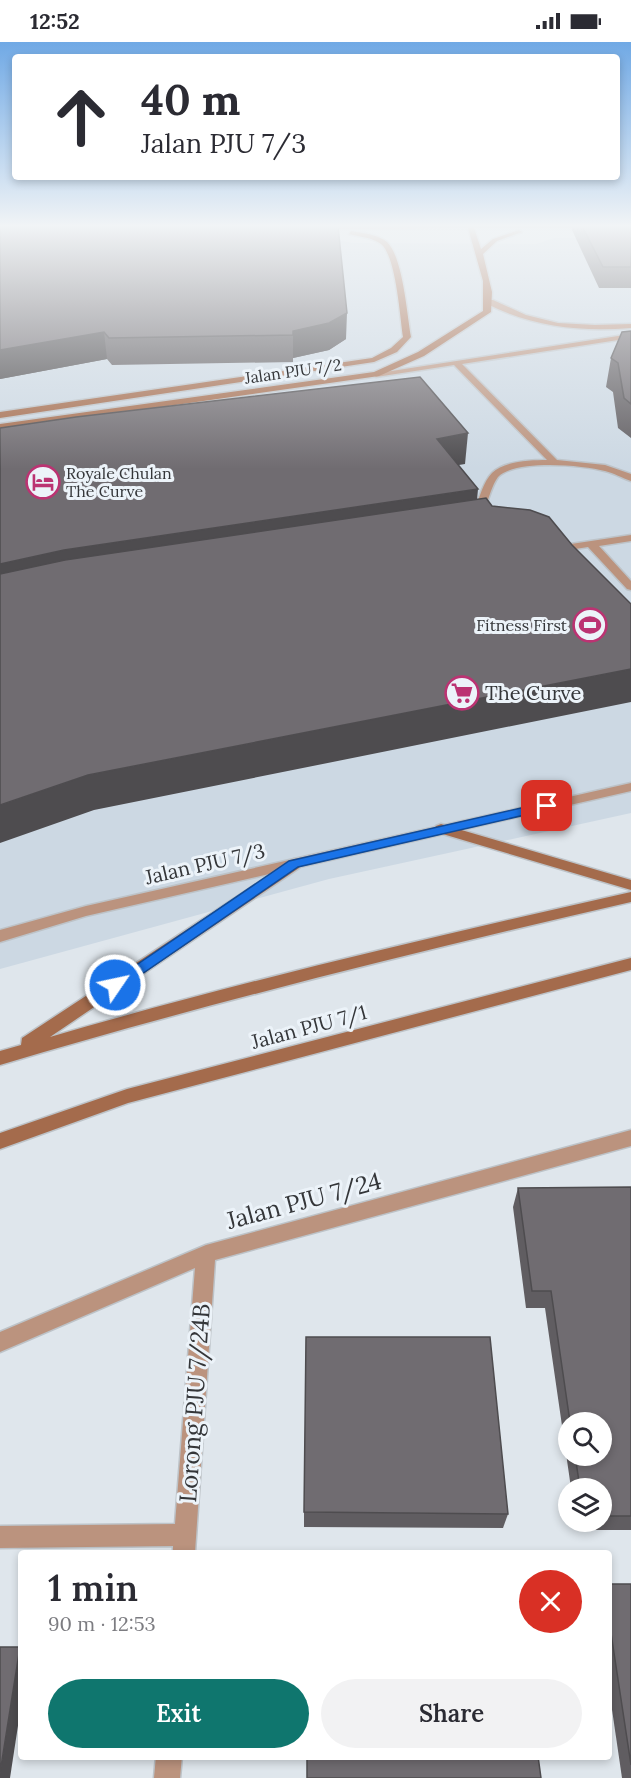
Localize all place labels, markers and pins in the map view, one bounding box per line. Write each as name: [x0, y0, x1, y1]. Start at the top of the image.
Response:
place label: Royale Chulan The Curve: [66, 463, 172, 501]
hotel icon: Royale Chulan The Curve: [25, 464, 61, 500]
sports icon: Fitness First: [572, 607, 608, 643]
place label: Fitness First: [476, 615, 568, 635]
supermarket icon: The Curve: [444, 675, 480, 711]
place label: The Curve: [485, 680, 582, 705]
pin: [521, 780, 572, 831]

